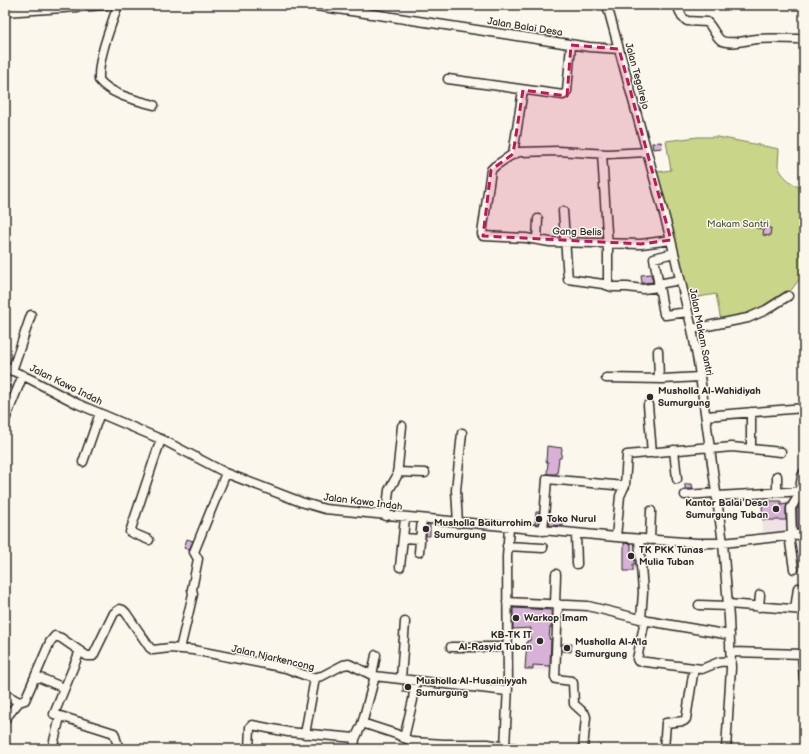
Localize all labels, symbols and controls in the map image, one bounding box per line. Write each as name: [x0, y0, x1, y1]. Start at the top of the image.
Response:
street label: Jalan Balai Desa: [487, 15, 564, 39]
street label: Jalan Tegalrejo: [622, 41, 652, 111]
park label: Makam Santri: [707, 218, 769, 230]
street label: Gang Belis: [552, 226, 602, 238]
street label: Jalan Makam Santri: [687, 287, 715, 377]
street label: Jalan Kawo Indah: [28, 362, 105, 408]
place label: Musholla Al-Wahidiyah Sumurgung: [658, 385, 761, 409]
marker: Musholla Al-Wahidiyah Sumurgung: [645, 392, 655, 402]
street label: Jalan Kawo Indah: [323, 491, 404, 513]
place label: Kantor Balai Desa Sumurgung Tuban: [685, 497, 768, 521]
marker: Kantor Balai Desa Sumurgung Tuban: [771, 504, 781, 514]
place label: Toko Nurul: [547, 513, 596, 525]
marker: Toko Nurul: [534, 514, 544, 524]
place label: Musholla Baiturrohim Sumurgung: [434, 517, 532, 541]
marker: Musholla Baiturrohim Sumurgung: [421, 524, 431, 534]
place label: TK PKK Tunas Mulia Tuban: [639, 544, 703, 568]
marker: TK PKK Tunas Mulia Tuban: [626, 551, 636, 561]
place label: Warkop Imam: [524, 612, 588, 624]
marker: Warkop Imam: [511, 613, 521, 623]
place label: KB-TK IT Al-Rasyid Tuban: [458, 629, 532, 653]
marker: KB-TK IT Al-Rasyid Tuban: [535, 636, 545, 646]
place label: Musholla Al-A'la Sumurgung: [575, 636, 647, 660]
street label: Jalan Njarkencong: [230, 643, 316, 673]
marker: Musholla Al-A'la Sumurgung: [562, 643, 572, 653]
place label: Musholla Al-Husainiyyah Sumurgung: [416, 675, 527, 699]
marker: Musholla Al-Husainiyyah Sumurgung: [403, 682, 413, 692]

